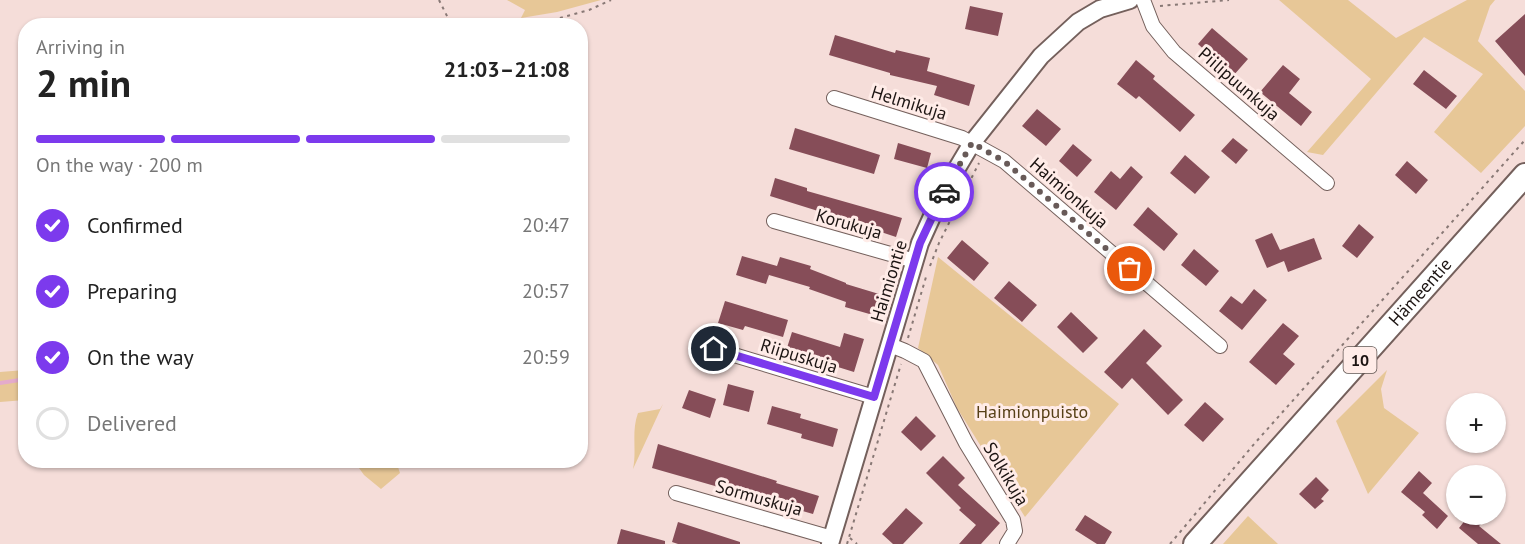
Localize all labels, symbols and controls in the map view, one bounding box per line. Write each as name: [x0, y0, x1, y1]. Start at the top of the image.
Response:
text: Arriving in: [36, 34, 125, 60]
street label: Piilipuunkuja: [1194, 42, 1285, 125]
text: 21:03–21:08: [444, 55, 570, 83]
text: 2 min: [36, 57, 131, 108]
street label: Helmikuja: [868, 80, 950, 125]
text: On the way · 200 m: [36, 152, 203, 178]
street label: Haimionkuja: [1025, 152, 1113, 233]
courier: [914, 162, 974, 222]
icon: car: [928, 176, 961, 209]
street label: Korukuja: [813, 203, 885, 244]
icon: check: [36, 209, 69, 242]
text: Confirmed: [87, 211, 183, 239]
text: 20:47: [522, 212, 570, 238]
street label: Haimiontie: [865, 237, 912, 325]
pin: [1104, 243, 1155, 294]
icon: bag: [1113, 252, 1146, 285]
street label: Hämeentie: [1383, 253, 1456, 331]
icon: check: [36, 275, 69, 308]
text: Preparing: [87, 277, 177, 305]
text: 20:57: [522, 278, 570, 304]
pin: [688, 323, 739, 374]
icon: home: [697, 332, 730, 365]
street label: Riipuskuja: [758, 333, 840, 378]
icon: check: [36, 341, 69, 374]
text: On the way: [87, 343, 194, 371]
text: 20:59: [522, 344, 570, 370]
road number: 10: [1344, 347, 1376, 373]
map controls: [1446, 393, 1506, 525]
button: +: [1446, 393, 1506, 453]
park label: Haimionpuisto: [976, 400, 1088, 423]
text: Delivered: [87, 409, 177, 437]
street label: Solkikuja: [979, 438, 1034, 510]
button: −: [1446, 465, 1506, 525]
street label: Sormuskuja: [713, 474, 805, 521]

